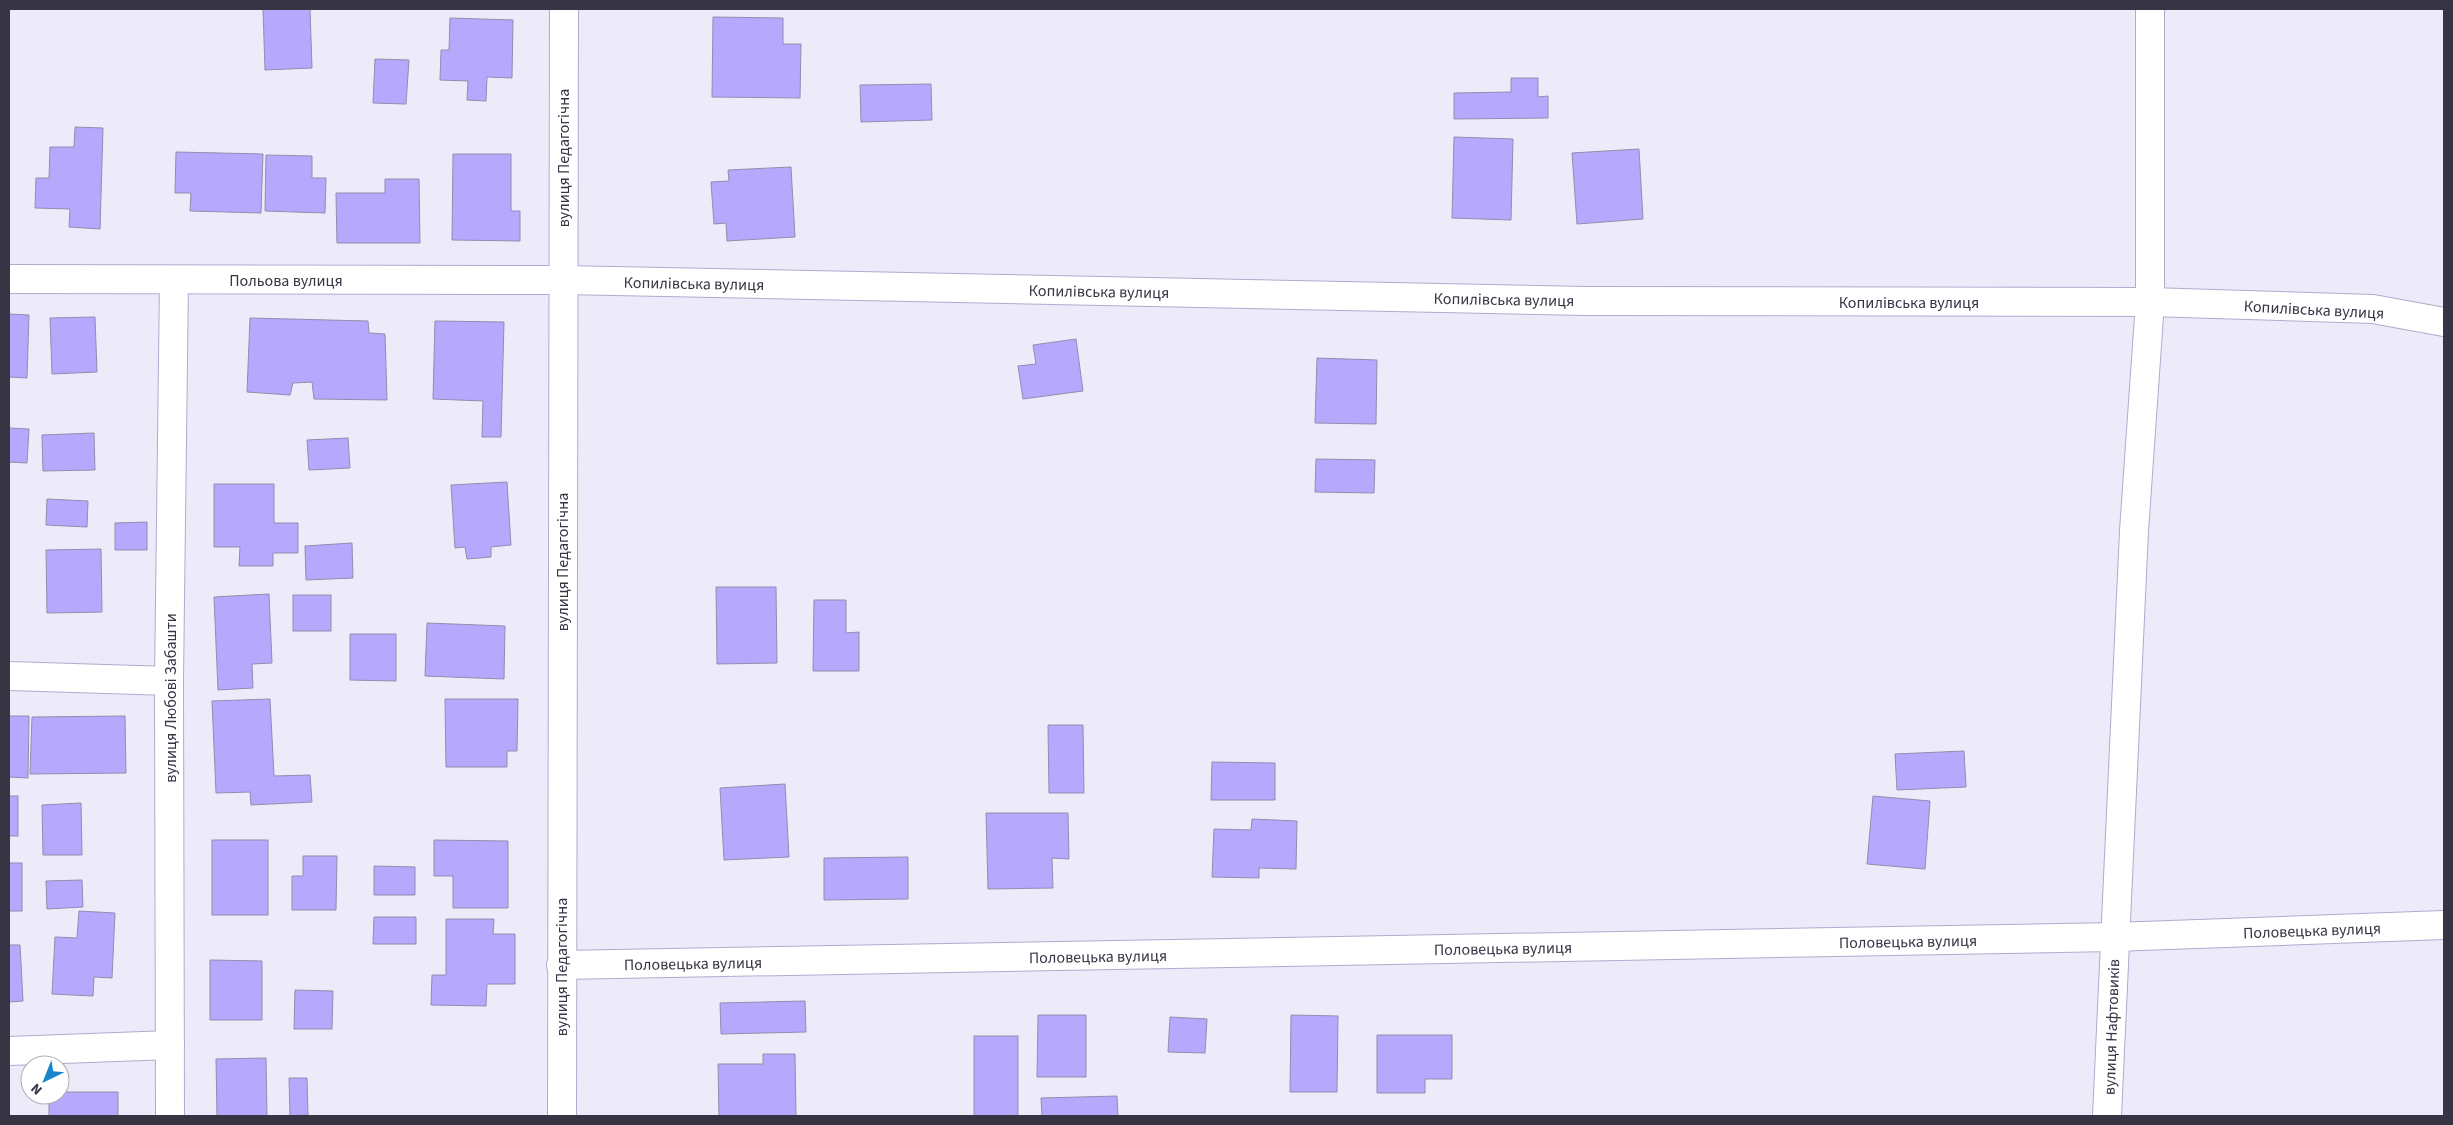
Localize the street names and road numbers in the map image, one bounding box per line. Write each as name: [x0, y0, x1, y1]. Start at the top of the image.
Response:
street label: вулиця Педагогічна: [553, 89, 575, 227]
street label: Польова вулиця: [229, 270, 343, 292]
street label: Копилівська вулиця: [624, 272, 764, 296]
street label: Копилівська вулиця: [1029, 280, 1169, 304]
street label: Копилівська вулиця: [1434, 288, 1574, 312]
street label: Копилівська вулиця: [1839, 292, 1979, 314]
street label: Копилівська вулиця: [2243, 295, 2385, 325]
street label: вулиця Педагогічна: [552, 493, 574, 631]
street label: вулиця Любові Забашти: [160, 613, 182, 783]
street label: вулиця Педагогічна: [551, 898, 573, 1036]
street label: Половецька вулиця: [2243, 918, 2381, 944]
street label: Половецька вулиця: [1839, 930, 1977, 954]
street label: Половецька вулиця: [1434, 937, 1572, 961]
street label: Половецька вулиця: [1029, 945, 1167, 969]
street label: Половецька вулиця: [624, 952, 762, 976]
street label: вулиця Нафтовиків: [2099, 959, 2125, 1096]

